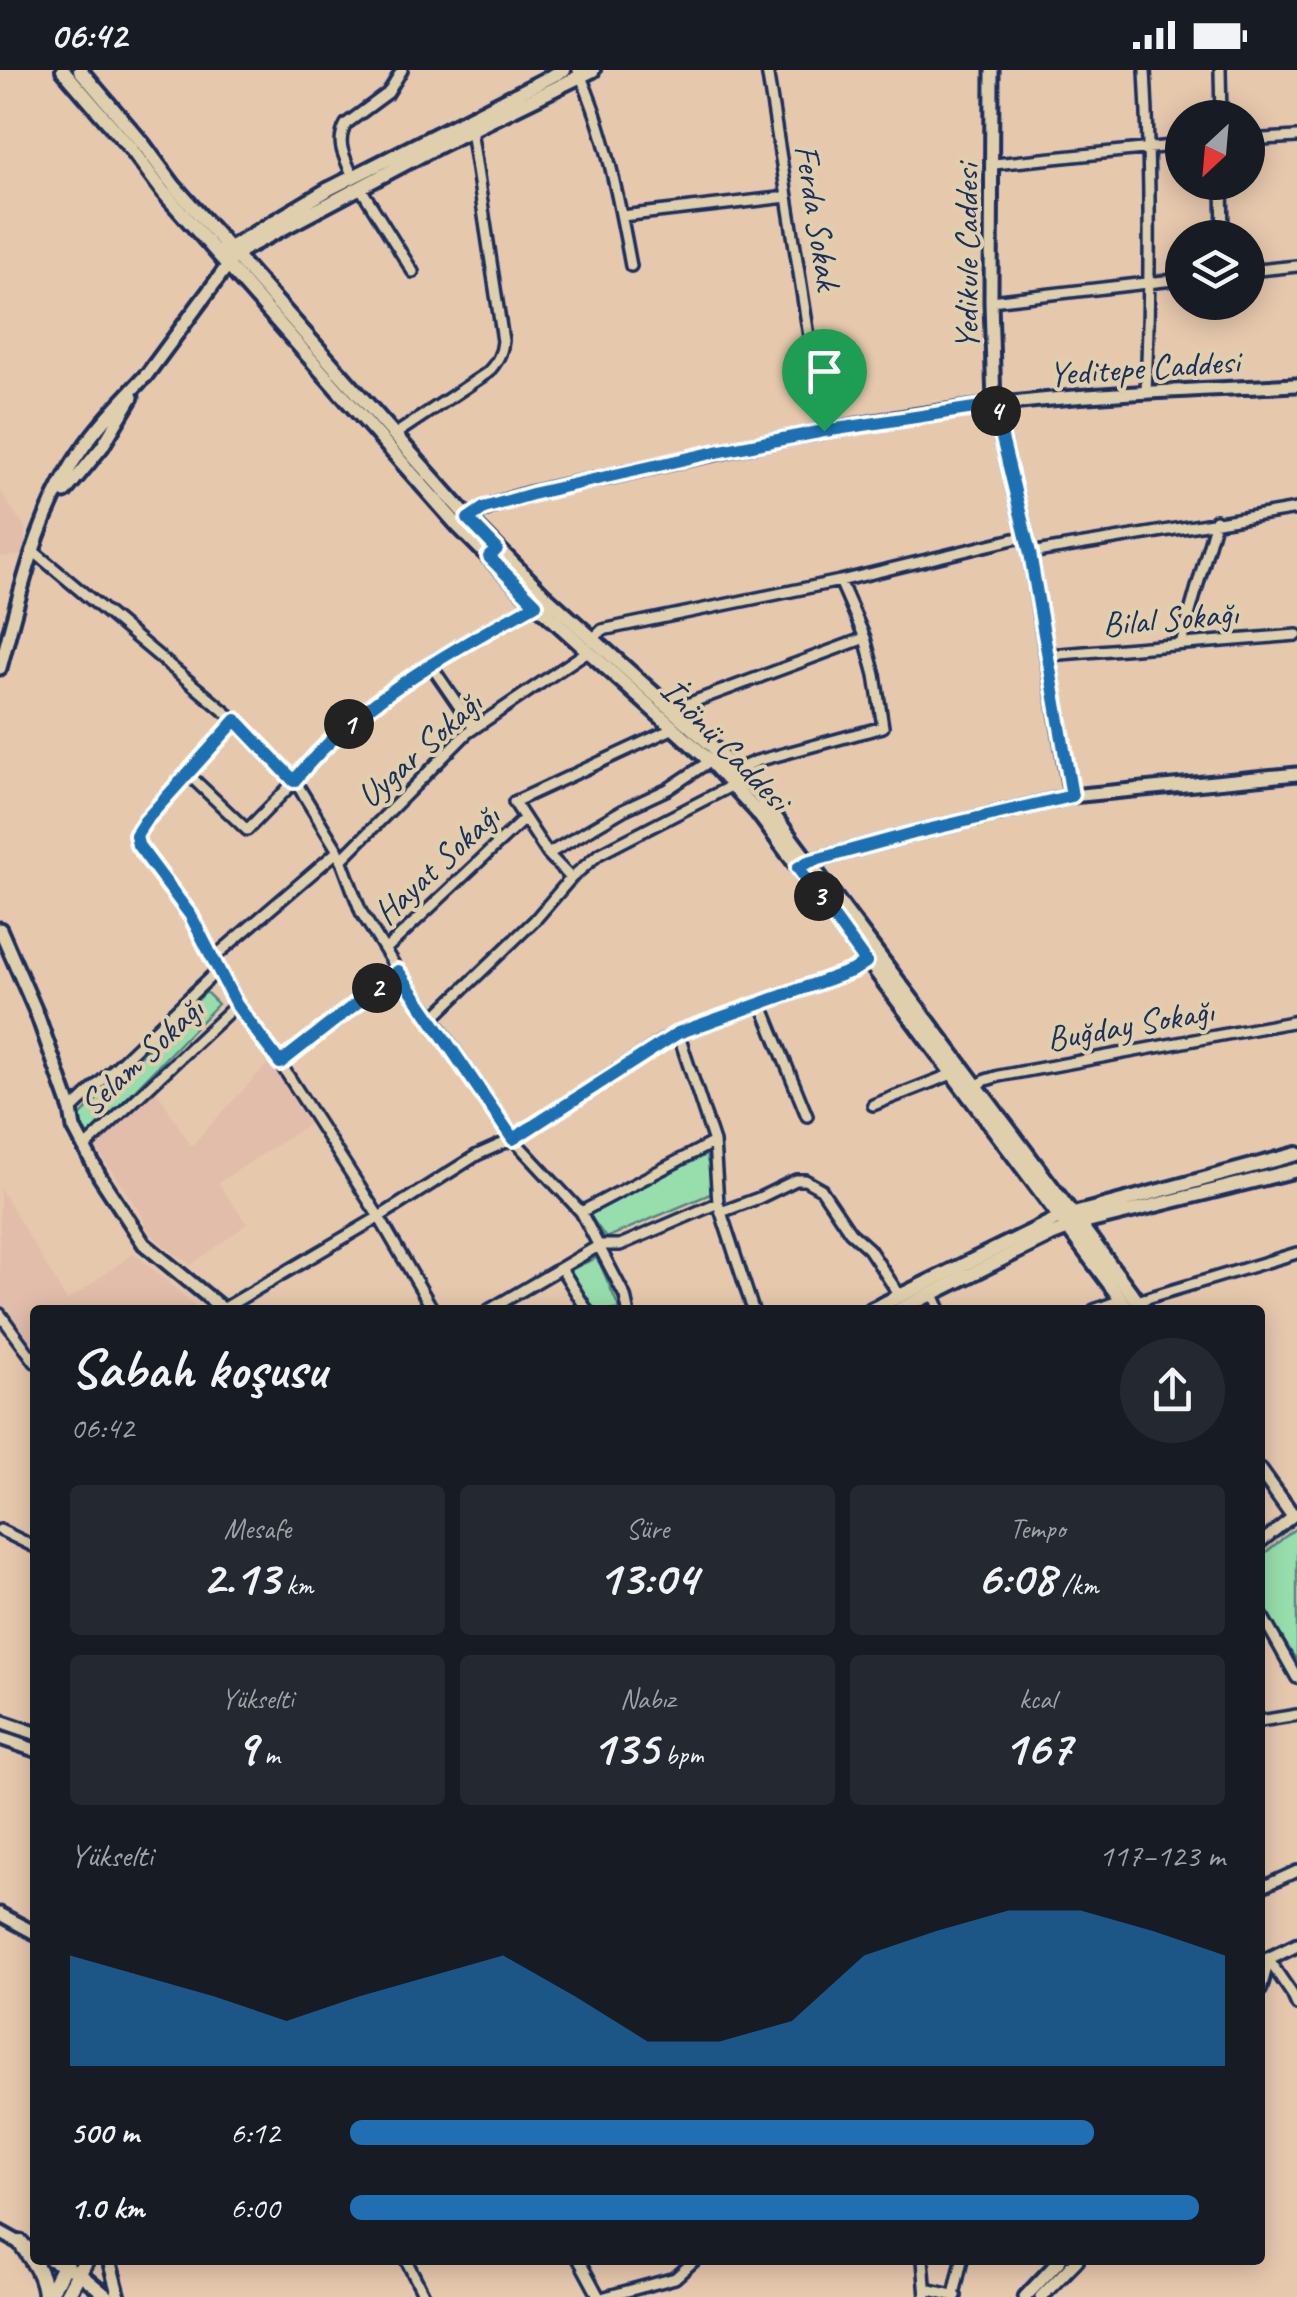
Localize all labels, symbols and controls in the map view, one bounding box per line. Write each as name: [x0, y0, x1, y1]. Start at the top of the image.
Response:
text: 06:42: [50, 12, 127, 59]
north arrow: [1165, 100, 1265, 200]
map controls: [1165, 100, 1265, 320]
street label: Ferda Sokak: [784, 142, 852, 296]
street label: Yedikule Caddesi: [944, 159, 989, 350]
button: layers: [1165, 220, 1265, 320]
pin: [782, 329, 867, 432]
street label: Yeditepe Caddesi: [1047, 338, 1245, 397]
icon: arrive: [797, 344, 852, 399]
pin: 4: [971, 386, 1021, 436]
text: 4: [990, 393, 1002, 428]
street label: Bilal Sokağı: [1100, 590, 1241, 647]
street label: İnönü Caddesi: [651, 668, 803, 824]
street label: Uygar Sokağı: [347, 680, 492, 817]
pin: 1: [324, 699, 374, 749]
text: 1: [343, 706, 355, 741]
street label: Hayat Sokağı: [364, 793, 510, 934]
pin: 3: [794, 871, 844, 921]
text: 3: [813, 878, 825, 913]
pin: 2: [352, 963, 402, 1013]
text: 2: [371, 970, 383, 1005]
street label: Selam Sokağı: [70, 986, 214, 1125]
street label: Buğday Sokağı: [1043, 987, 1218, 1061]
text: Sabah koşusu: [70, 1334, 326, 1404]
button: share: [1120, 1338, 1225, 1443]
text: 06:42: [70, 1407, 134, 1448]
text: Mesafe: [224, 1511, 291, 1546]
text: Süre: [626, 1511, 669, 1546]
text: Tempo: [1010, 1511, 1065, 1546]
text: 2.13: [202, 1546, 279, 1609]
text: 13:04: [598, 1546, 697, 1609]
text: 6:08: [977, 1546, 1055, 1609]
text: km: [279, 1567, 313, 1602]
text: /km: [1055, 1567, 1098, 1602]
text: Yükselti: [221, 1681, 294, 1716]
text: Nabız: [620, 1681, 675, 1716]
text: kcal: [1019, 1681, 1056, 1716]
text: 9: [235, 1716, 257, 1779]
text: 135: [592, 1716, 658, 1779]
text: 167: [1003, 1716, 1072, 1779]
text: m: [257, 1737, 280, 1772]
text: bpm: [658, 1737, 703, 1772]
text: Yükselti: [70, 1835, 153, 1876]
text: 117–123 m: [1099, 1835, 1225, 1876]
text: 500 m: [70, 2112, 139, 2153]
text: 6:12: [230, 2112, 280, 2153]
text: 1.0 km: [70, 2187, 144, 2228]
text: 6:00: [230, 2187, 280, 2228]

